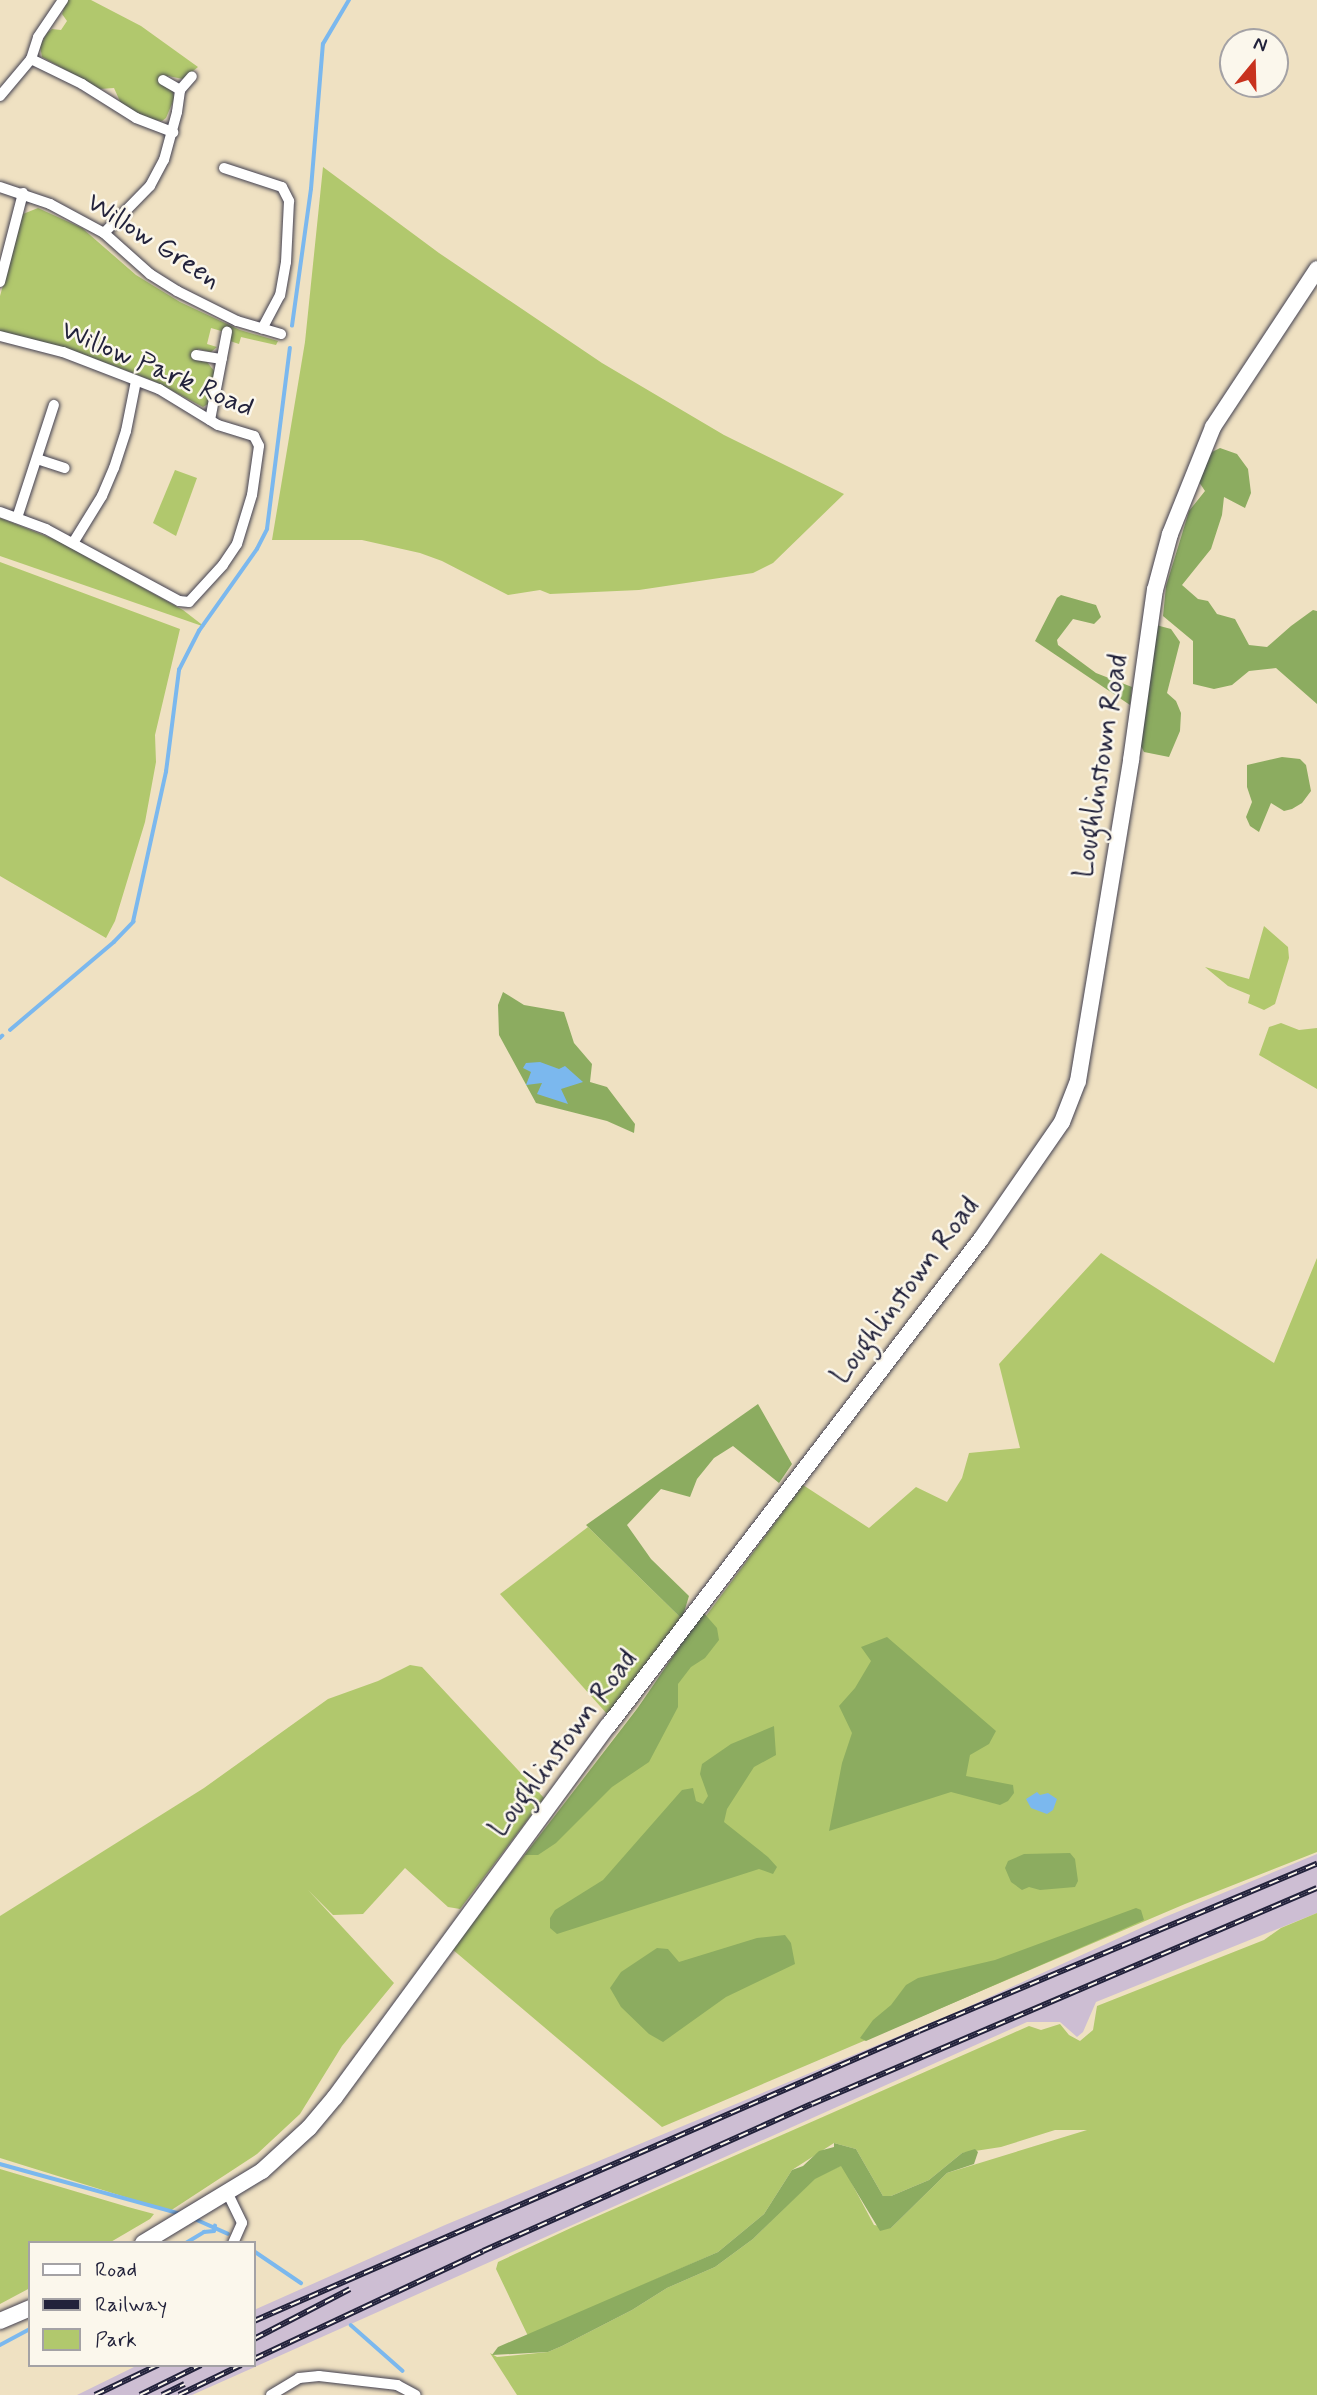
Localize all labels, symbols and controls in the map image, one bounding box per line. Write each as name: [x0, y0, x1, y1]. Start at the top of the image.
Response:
north arrow: [1219, 28, 1289, 98]
text: N: [1250, 31, 1270, 58]
street label: Willow Green: [77, 185, 229, 299]
street label: Willow Park Road: [58, 315, 256, 425]
street label: Loughlinstown Road: [1068, 653, 1136, 879]
street label: Loughlinstown Road: [825, 1191, 987, 1391]
street label: Loughlinstown Road: [483, 1644, 645, 1844]
legend: [28, 2241, 256, 2367]
text: Road: [95, 2256, 137, 2284]
text: Railway: [95, 2291, 167, 2319]
text: Park: [95, 2326, 137, 2354]

